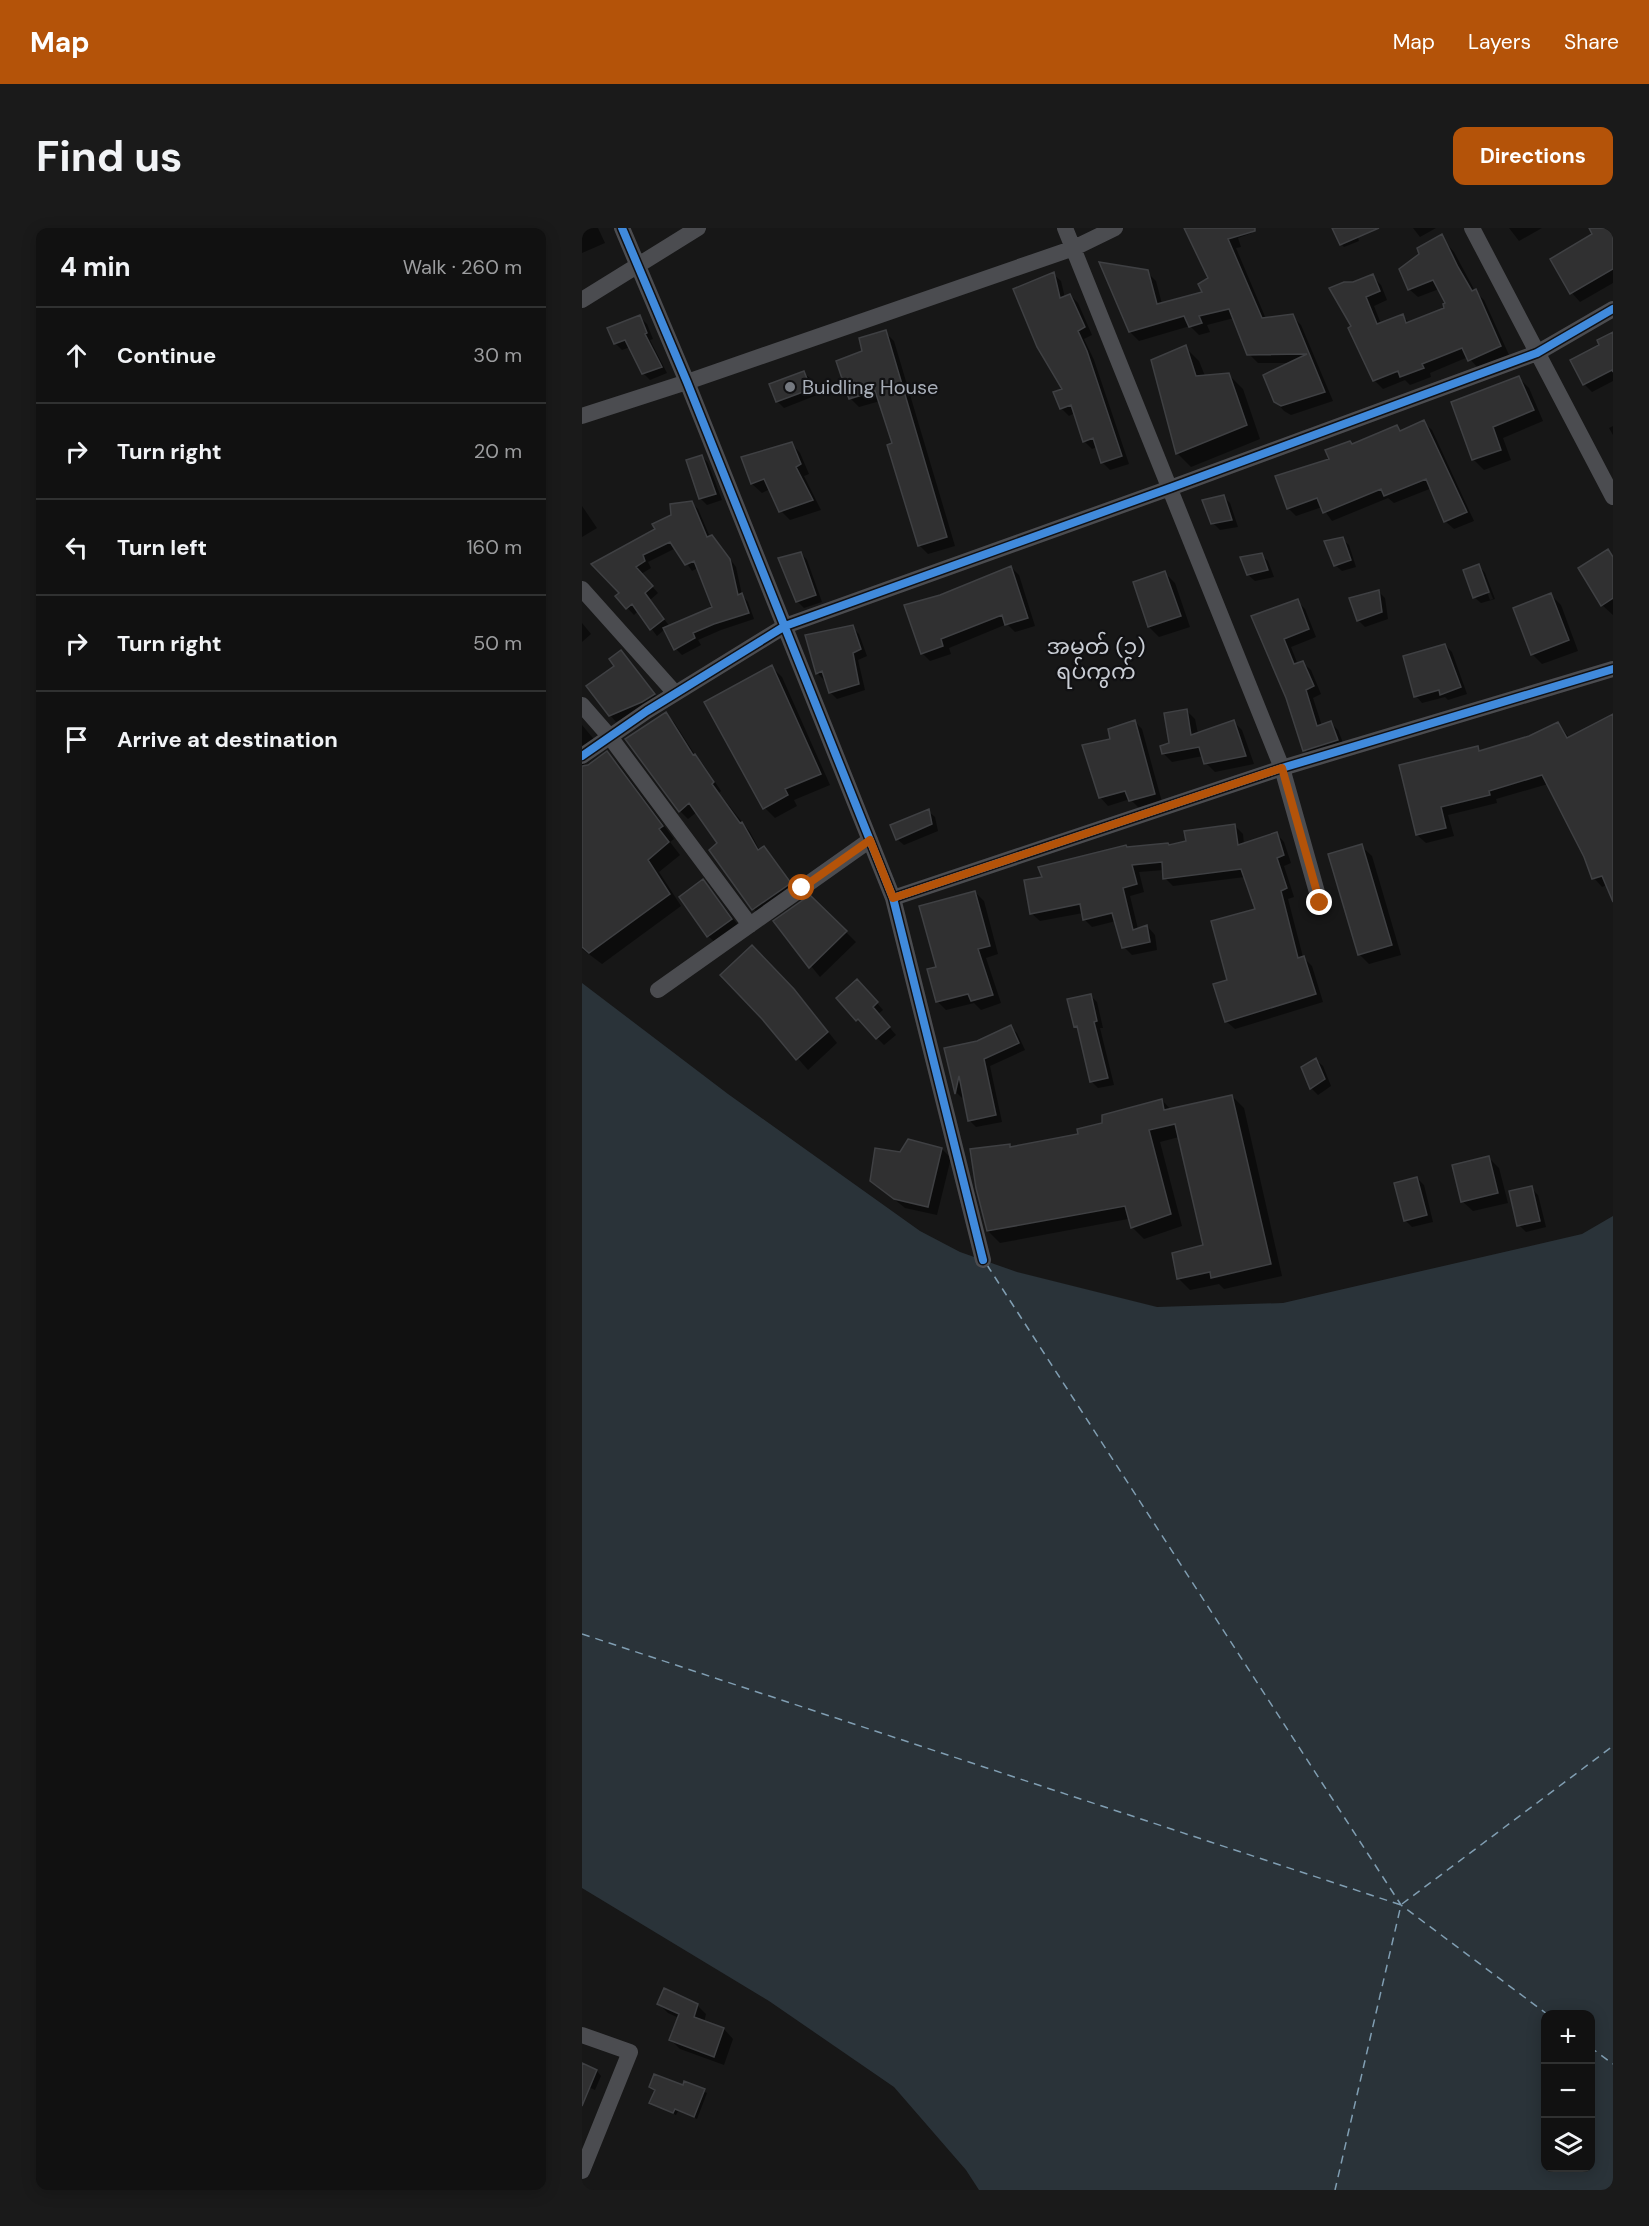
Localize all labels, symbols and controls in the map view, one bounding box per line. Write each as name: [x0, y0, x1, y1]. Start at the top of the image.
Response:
text: Map: [30, 24, 90, 61]
text: Map: [1393, 28, 1435, 56]
text: Layers: [1468, 28, 1531, 56]
text: Share: [1564, 28, 1619, 56]
button: Directions: [1453, 127, 1613, 185]
text: Find us: [36, 129, 182, 184]
text: 4 min: [60, 250, 131, 284]
text: Walk · 260 m: [403, 254, 522, 280]
icon: ahead: [60, 339, 93, 372]
text: Continue: [117, 341, 216, 370]
text: 30 m: [473, 342, 522, 368]
place label: Buidling House: [802, 374, 938, 400]
marker: Buidling House: [783, 380, 797, 394]
icon: right: [60, 435, 93, 468]
text: Turn right: [117, 437, 222, 466]
text: 20 m: [474, 438, 522, 464]
icon: left: [60, 531, 93, 564]
text: Turn left: [117, 533, 207, 562]
text: 160 m: [466, 534, 522, 560]
icon: right: [60, 627, 93, 660]
text: Turn right: [117, 629, 222, 658]
text: 50 m: [473, 630, 522, 656]
district label: အမှတ် (၁) ရပ်ကွက်: [1046, 631, 1146, 689]
icon: arrive: [60, 723, 93, 756]
text: Arrive at destination: [117, 725, 338, 754]
route start: [788, 874, 814, 900]
route end: [1306, 889, 1332, 915]
map controls: [1541, 2010, 1595, 2172]
button: +: [1541, 2010, 1595, 2064]
button: −: [1541, 2064, 1595, 2118]
button: layers: [1541, 2118, 1595, 2172]

